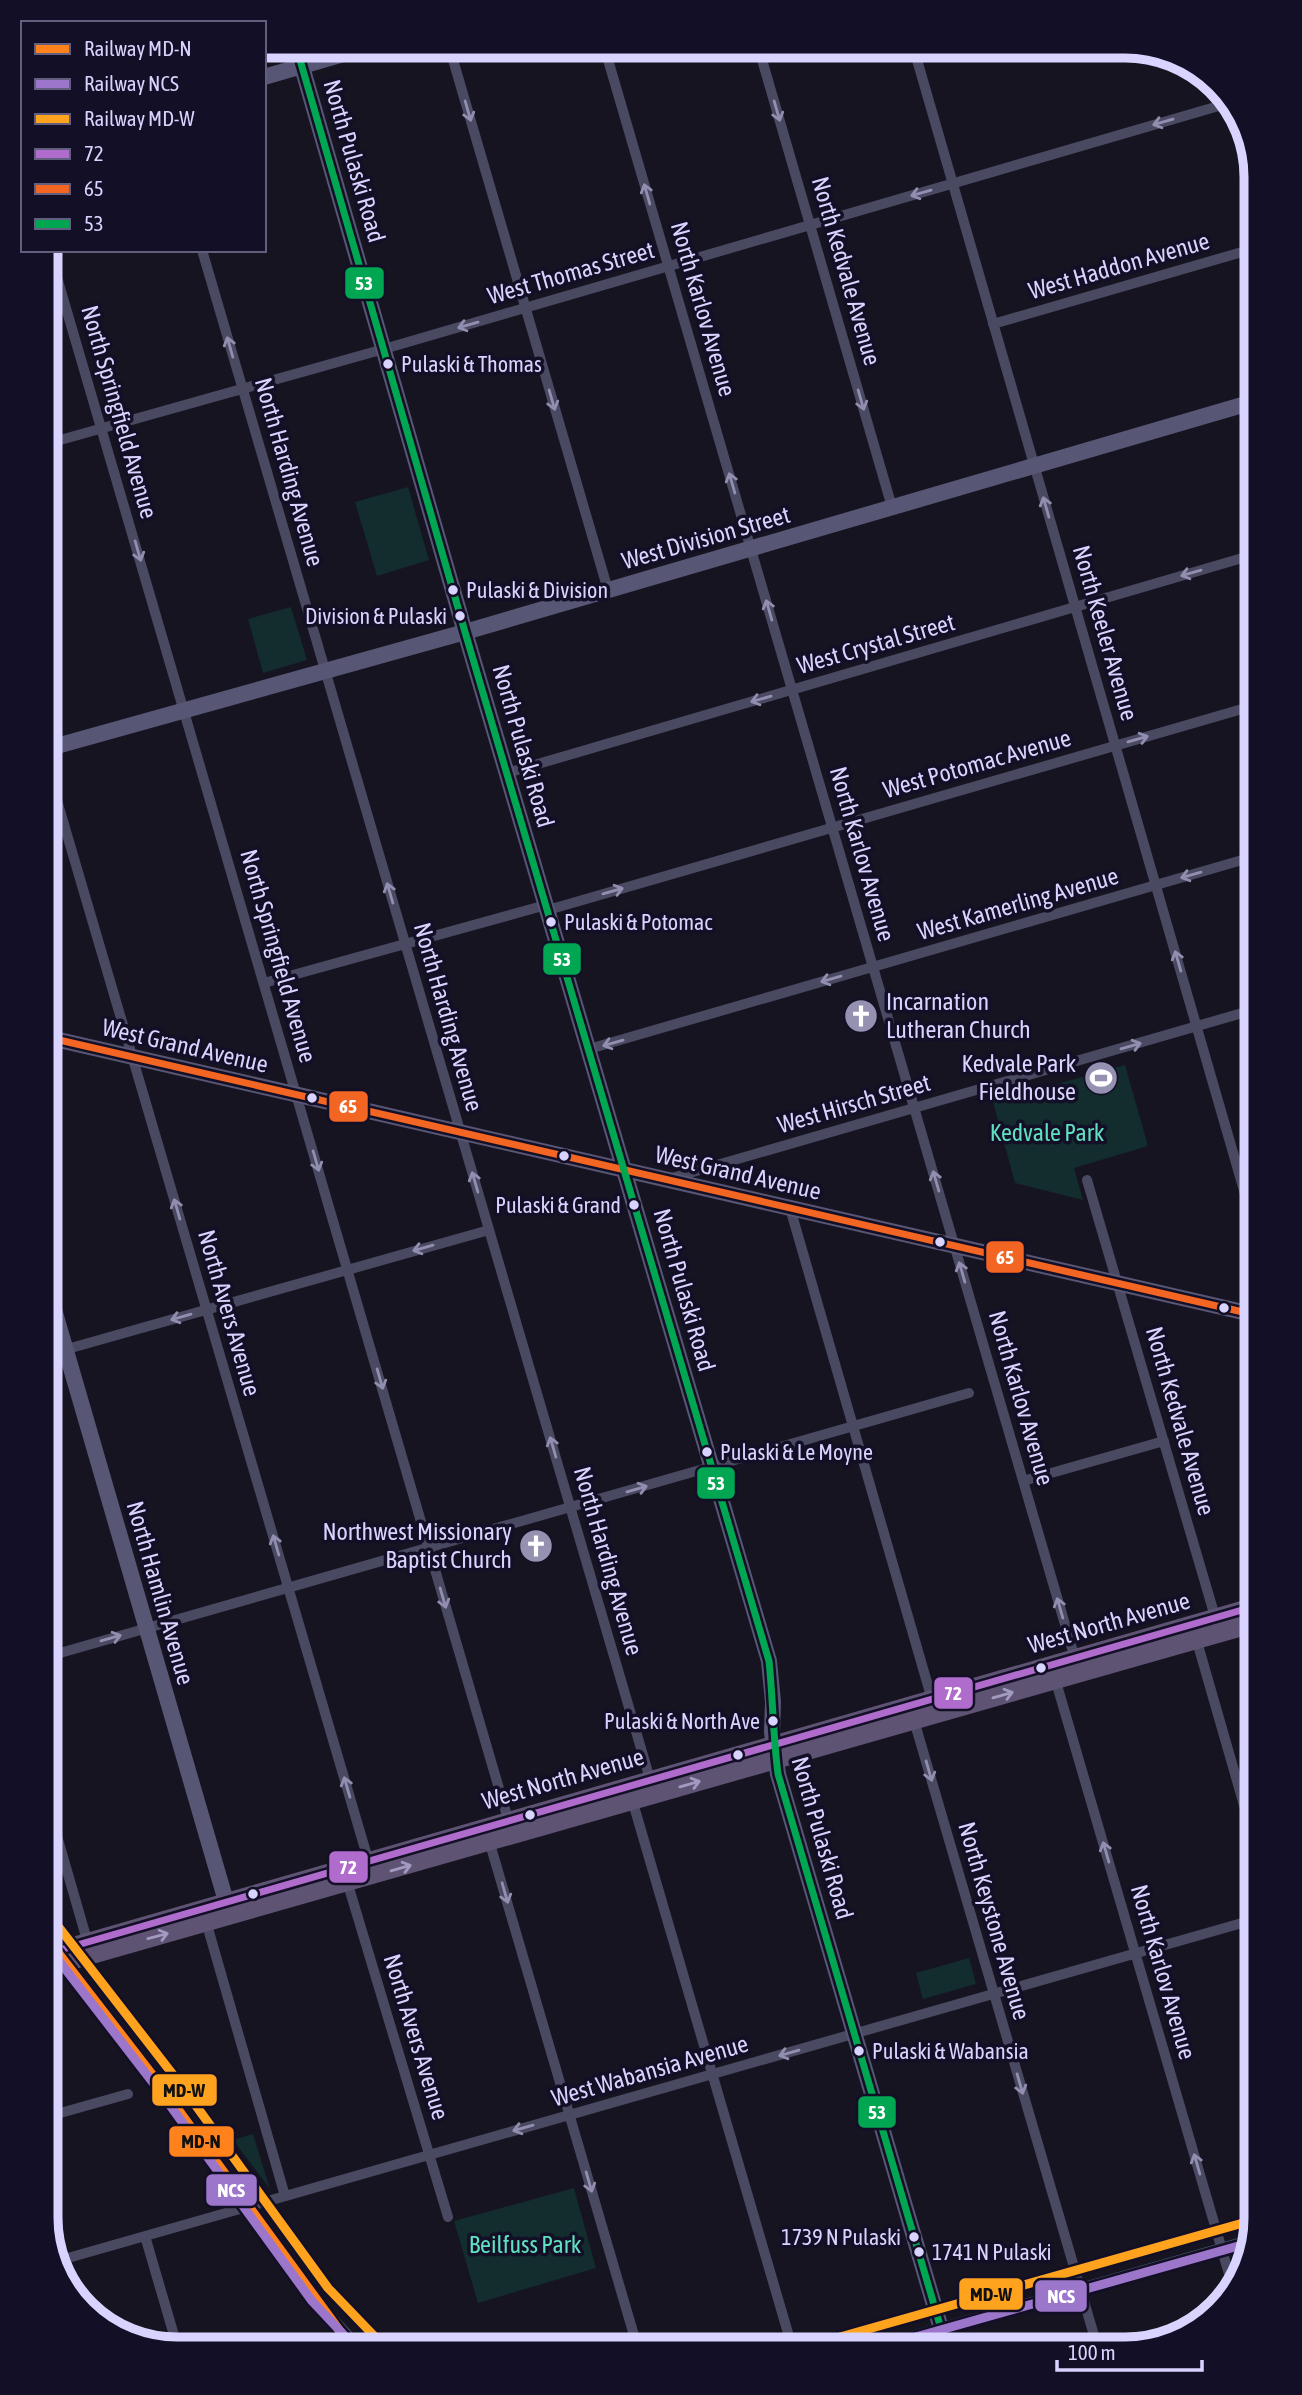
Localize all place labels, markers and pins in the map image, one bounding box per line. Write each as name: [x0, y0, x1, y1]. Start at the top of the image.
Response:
place label: Pulaski & Thomas: [401, 351, 542, 377]
marker: Pulaski & Thomas: [381, 357, 395, 371]
place label: Pulaski & Division: [466, 577, 608, 603]
marker: Pulaski & Division: [446, 583, 460, 597]
place label: Division & Pulaski: [305, 603, 447, 629]
marker: Division & Pulaski: [453, 609, 467, 623]
place label: Pulaski & Potomac: [564, 909, 713, 935]
marker: Pulaski & Potomac: [544, 915, 558, 929]
place label: Incarnation Lutheran Church: [886, 988, 1031, 1043]
church icon: Incarnation Lutheran Church: [842, 997, 880, 1035]
place label: Kedvale Park Fieldhouse: [961, 1050, 1076, 1105]
sports icon: Kedvale Park Fieldhouse: [1082, 1059, 1120, 1097]
unlabelled marker: [305, 1091, 319, 1105]
unlabelled marker: [557, 1149, 571, 1163]
place label: Pulaski & Grand: [495, 1192, 621, 1218]
marker: Pulaski & Grand: [627, 1198, 641, 1212]
unlabelled marker: [933, 1235, 947, 1249]
unlabelled marker: [1217, 1301, 1231, 1315]
place label: Pulaski & Le Moyne: [720, 1439, 873, 1465]
marker: Pulaski & Le Moyne: [700, 1445, 714, 1459]
place label: Northwest Missionary Baptist Church: [322, 1518, 512, 1573]
church icon: Northwest Missionary Baptist Church: [517, 1527, 555, 1565]
unlabelled marker: [1034, 1661, 1048, 1675]
place label: Pulaski & North Ave: [604, 1708, 760, 1734]
marker: Pulaski & North Ave: [766, 1714, 780, 1728]
unlabelled marker: [731, 1748, 745, 1762]
unlabelled marker: [523, 1808, 537, 1822]
unlabelled marker: [246, 1887, 260, 1901]
place label: Pulaski & Wabansia: [872, 2038, 1029, 2064]
marker: Pulaski & Wabansia: [852, 2044, 866, 2058]
place label: 1739 N Pulaski: [781, 2224, 901, 2250]
marker: 1739 N Pulaski: [907, 2230, 921, 2244]
place label: 1741 N Pulaski: [932, 2239, 1052, 2265]
marker: 1741 N Pulaski: [912, 2245, 926, 2259]

